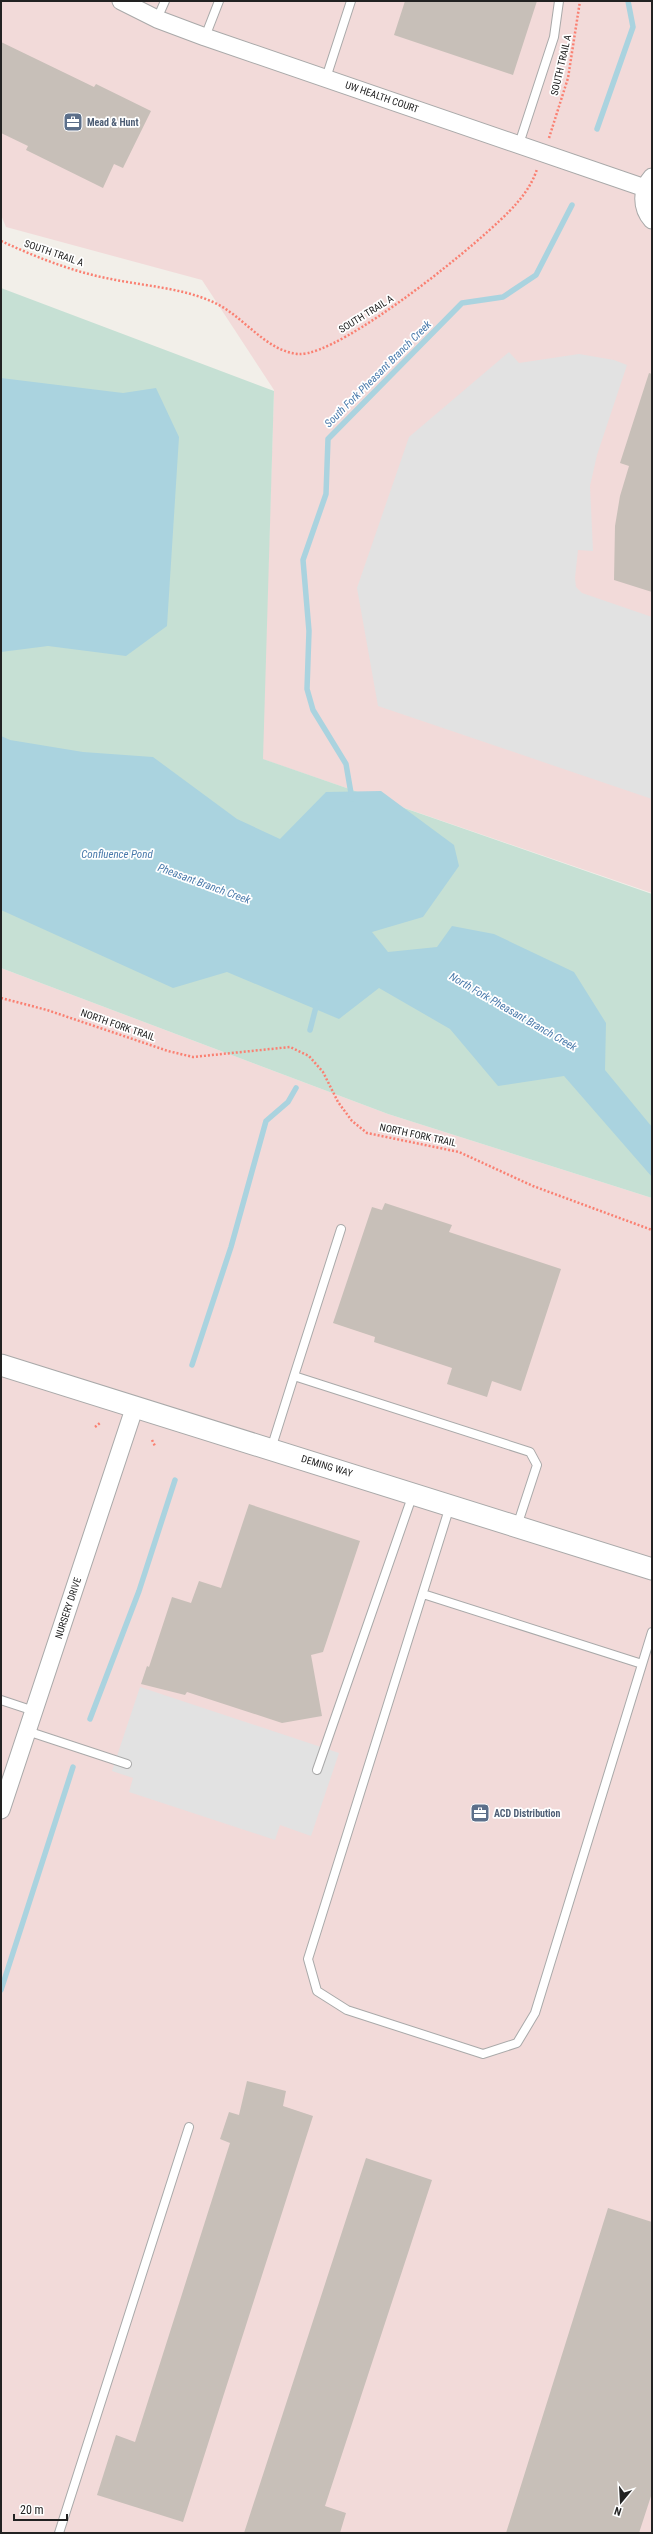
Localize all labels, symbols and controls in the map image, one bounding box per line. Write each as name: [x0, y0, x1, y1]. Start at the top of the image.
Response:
street label: SOUTH TRAIL A: [549, 33, 573, 96]
street label: UW HEALTH COURT: [344, 79, 420, 115]
office icon: Mead & Hunt: [62, 111, 84, 133]
place label: Mead & Hunt: [87, 117, 138, 128]
street label: SOUTH TRAIL A: [23, 238, 85, 268]
street label: SOUTH TRAIL A: [337, 293, 395, 335]
water label: South Fork Pheasant Branch Creek: [322, 318, 434, 430]
water label: Confluence Pond: [81, 848, 153, 861]
water label: Pheasant Branch Creek: [156, 861, 252, 907]
water label: North Fork Pheasant Branch Creek: [447, 970, 579, 1054]
street label: NORTH FORK TRAIL: [79, 1007, 157, 1043]
street label: NORTH FORK TRAIL: [379, 1122, 458, 1149]
street label: DEMING WAY: [300, 1453, 355, 1479]
street label: NURSERY DRIVE: [53, 1576, 83, 1640]
office icon: ACD Distribution: [469, 1802, 491, 1824]
place label: ACD Distribution: [494, 1808, 561, 1819]
north arrow: [601, 2482, 641, 2522]
scale bar: [14, 2496, 67, 2522]
text: 20 m: [20, 2503, 44, 2517]
text: N: [613, 2504, 623, 2518]

